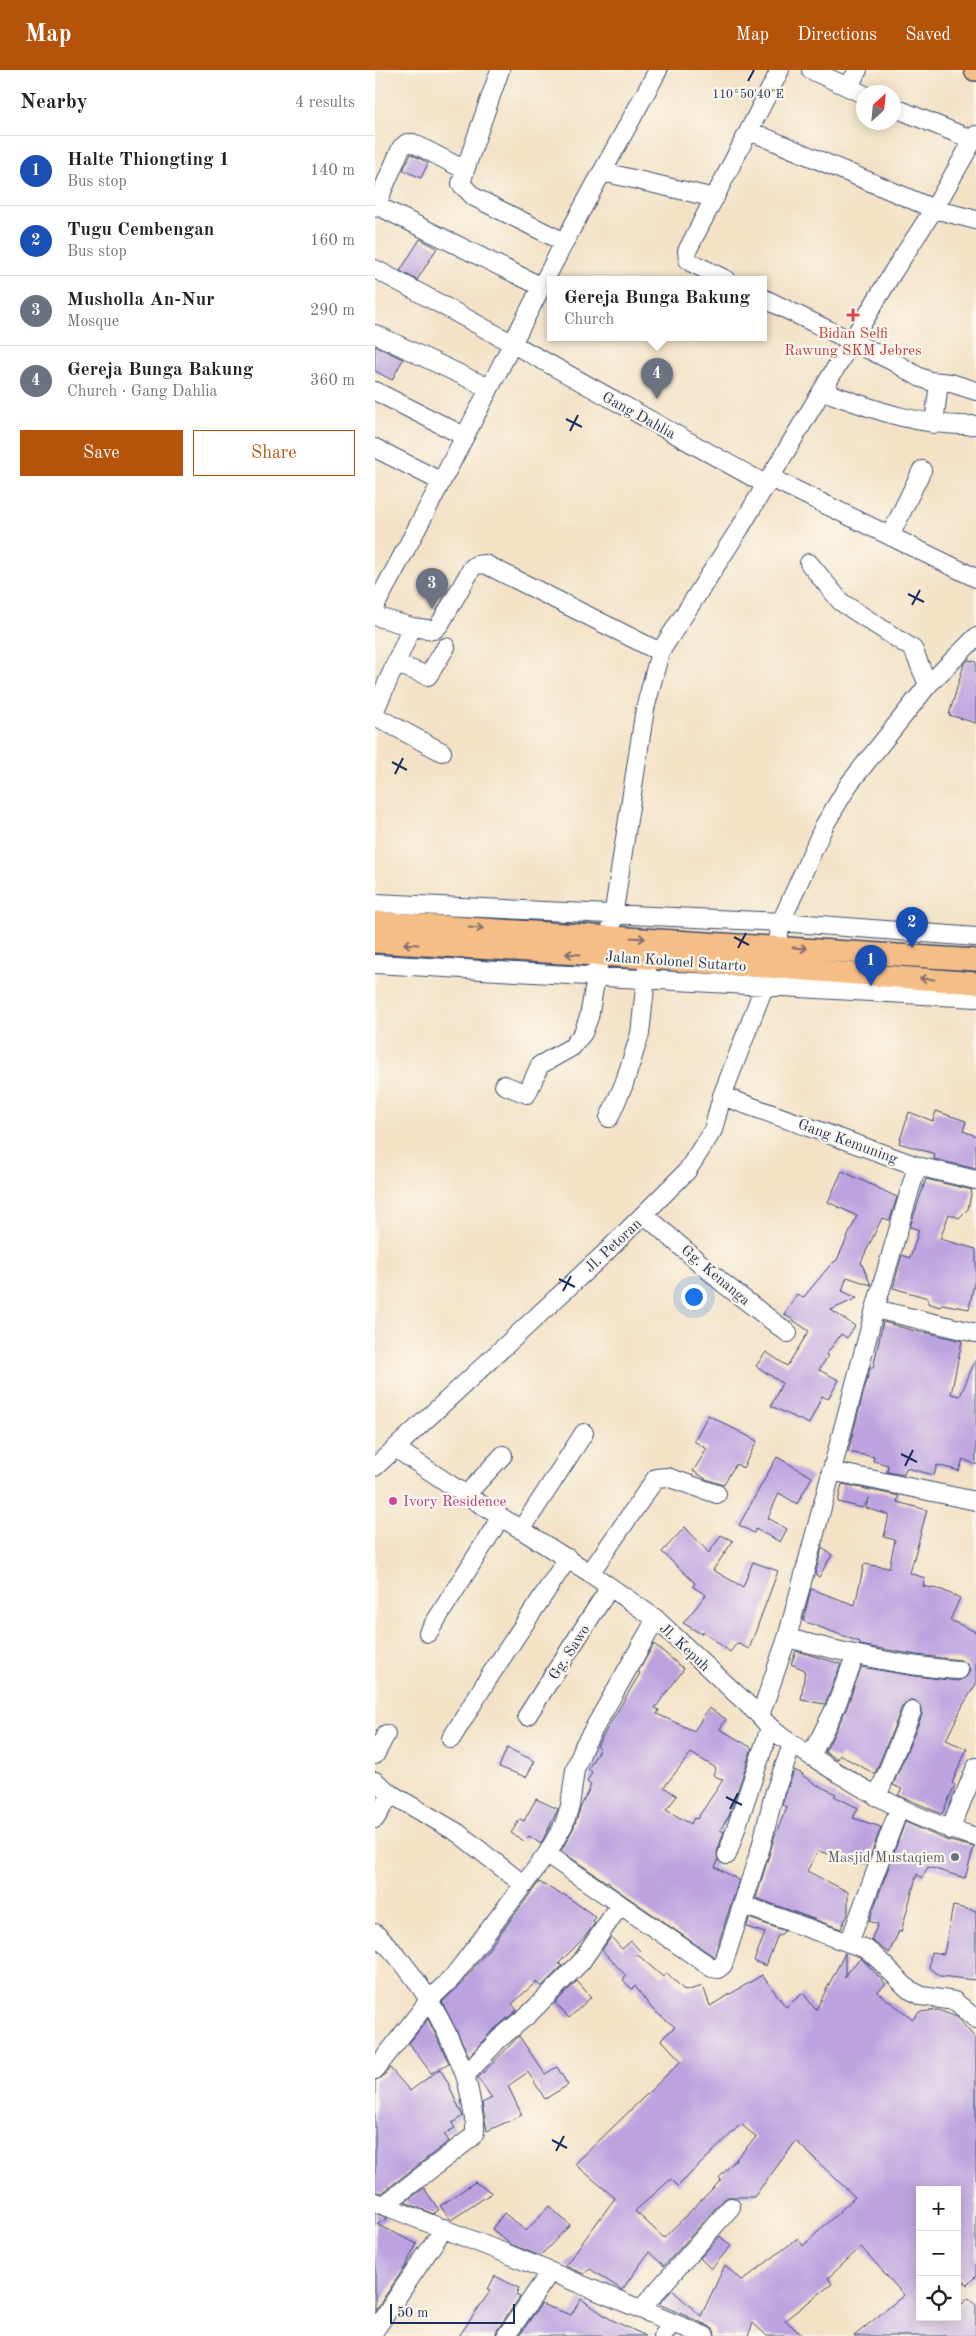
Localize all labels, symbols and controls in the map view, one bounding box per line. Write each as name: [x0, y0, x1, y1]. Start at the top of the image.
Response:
text: Map: [25, 23, 72, 47]
text: Map: [736, 26, 769, 44]
text: Directions: [797, 26, 877, 44]
text: Saved: [905, 26, 951, 44]
north arrow: [856, 85, 901, 130]
text: 110°50'40"E: [712, 88, 784, 101]
text: Nearby: [20, 92, 88, 113]
text: 4 results: [295, 95, 355, 111]
text: Halte Thiongting 1: [67, 151, 230, 170]
text: 1: [31, 163, 41, 179]
text: 140 m: [310, 163, 355, 179]
text: Bus stop: [67, 174, 127, 190]
text: Tugu Cembengan: [67, 221, 214, 240]
text: 2: [31, 233, 41, 249]
text: 160 m: [310, 233, 355, 249]
text: Bus stop: [67, 244, 127, 260]
popup: [547, 276, 767, 341]
text: Gereja Bunga Bakung: [564, 289, 750, 308]
text: Musholla An-Nur: [67, 291, 215, 310]
text: 3: [31, 303, 41, 319]
text: 290 m: [310, 303, 355, 319]
marker: Bidan Selfi Rawung SKM Jebres: [846, 308, 860, 322]
text: Church: [564, 312, 614, 328]
text: Mosque: [67, 314, 119, 330]
place label: Bidan Selfi Rawung SKM Jebres: [784, 327, 922, 359]
pin: 4: [641, 358, 673, 399]
text: Gereja Bunga Bakung: [67, 361, 253, 380]
text: 4: [31, 373, 41, 389]
text: 360 m: [310, 373, 355, 389]
text: Church · Gang Dahlia: [67, 384, 217, 400]
street label: Gang Dahlia: [599, 390, 678, 443]
button: Save: [20, 430, 183, 476]
button: Share: [193, 430, 355, 476]
pin: 3: [416, 568, 448, 609]
pin: 2: [896, 907, 928, 948]
one-way arrow: [468, 923, 484, 932]
one-way arrow: [630, 934, 646, 943]
one-way arrow: [403, 940, 419, 949]
one-way arrow: [792, 944, 808, 953]
pin: 1: [855, 945, 887, 986]
one-way arrow: [566, 949, 582, 958]
street label: Jalan Kolonel Sutarto: [605, 950, 747, 975]
one-way arrow: [920, 975, 936, 984]
street label: Gang Kemuning: [796, 1117, 899, 1167]
street label: Jl. Petoran: [583, 1216, 645, 1276]
street label: Gg. Kenanga: [678, 1243, 753, 1309]
your location: [681, 1284, 707, 1310]
marker: Ivory Residence: [387, 1495, 399, 1507]
place label: Ivory Residence: [403, 1495, 506, 1510]
street label: Jl. Kepuh: [656, 1621, 712, 1675]
street label: Gg. Sawo: [547, 1623, 593, 1683]
place label: Masjid Mustaqiem: [827, 1851, 945, 1866]
marker: Masjid Mustaqiem: [949, 1851, 961, 1863]
map controls: [916, 2186, 961, 2321]
button: +: [916, 2186, 961, 2231]
button: −: [916, 2231, 961, 2276]
button: locate: [916, 2276, 961, 2321]
scale bar: [390, 2301, 515, 2324]
text: 50 m: [397, 2306, 428, 2320]

